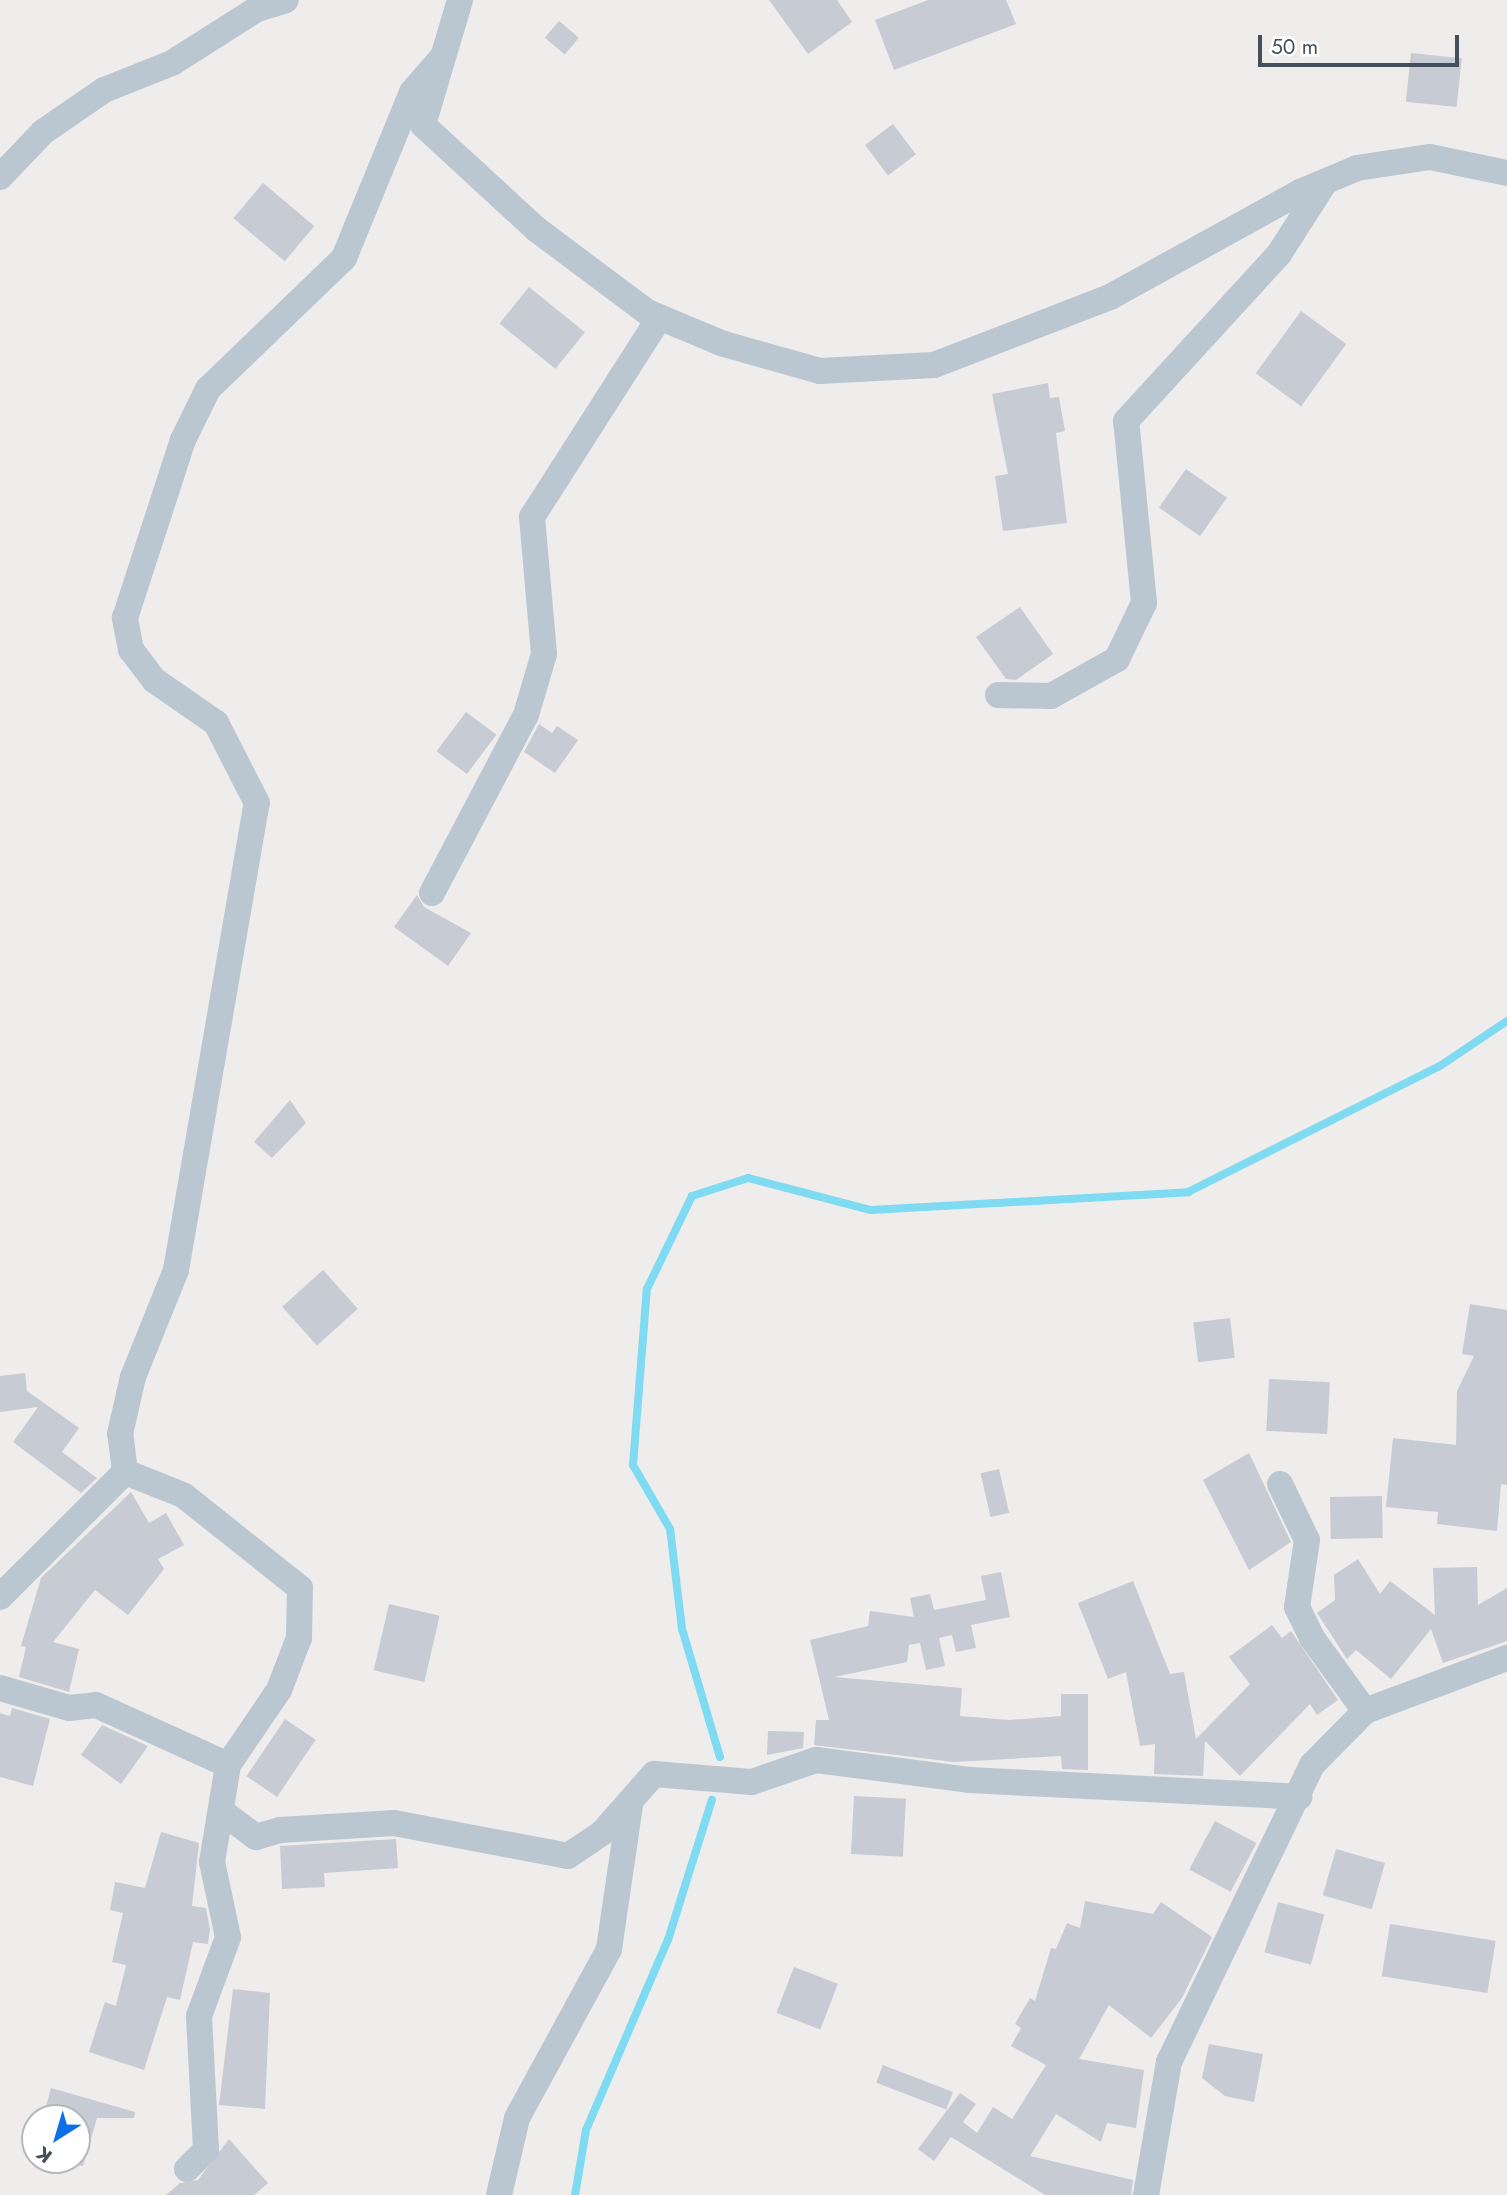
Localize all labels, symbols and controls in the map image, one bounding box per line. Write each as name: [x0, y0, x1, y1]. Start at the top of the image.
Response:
scale bar: [1262, 21, 1463, 65]
text: 50 m: [1271, 32, 1318, 62]
north arrow: [21, 2104, 91, 2174]
text: K: [31, 2140, 58, 2169]

